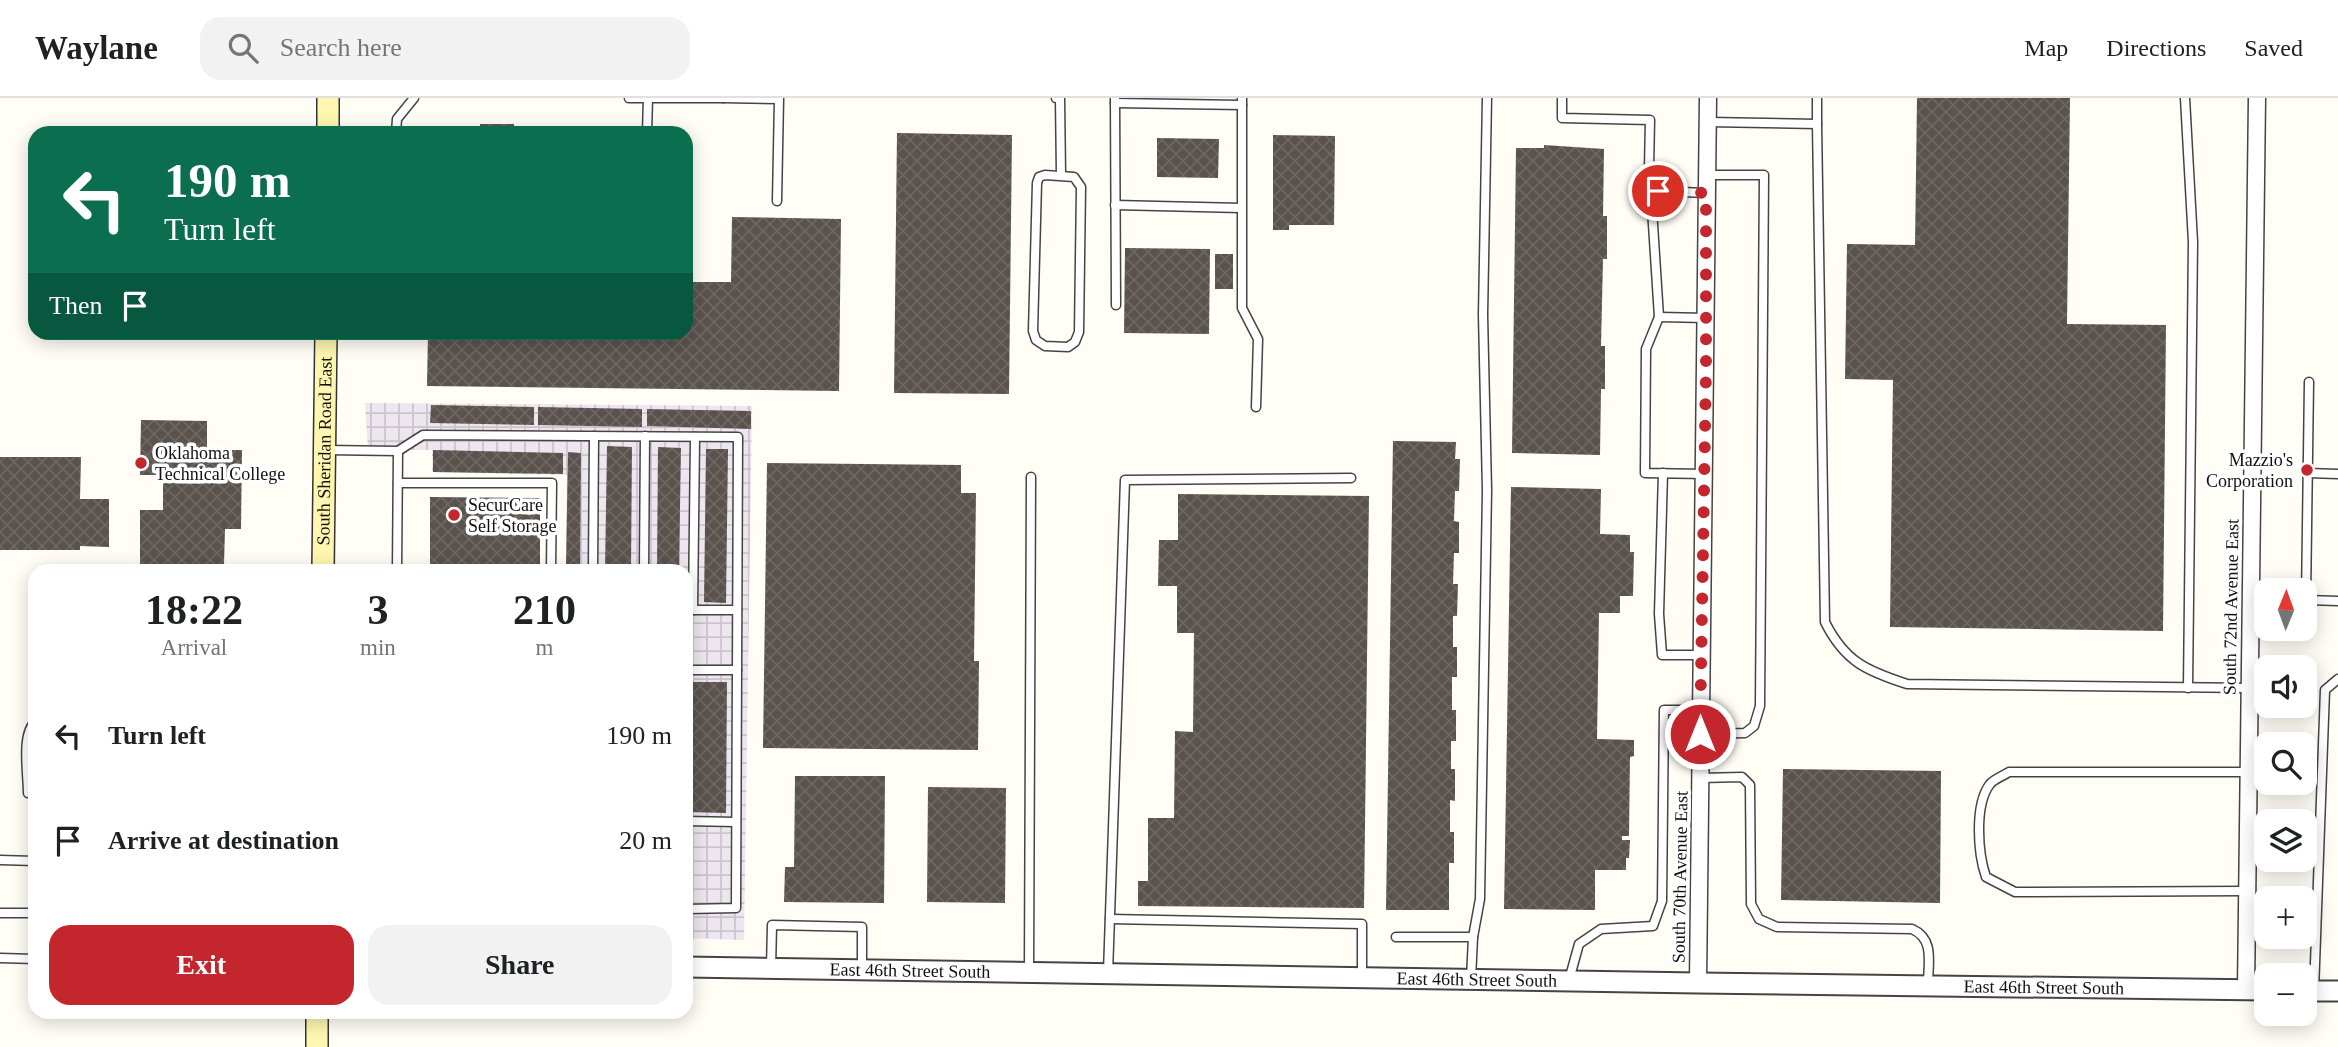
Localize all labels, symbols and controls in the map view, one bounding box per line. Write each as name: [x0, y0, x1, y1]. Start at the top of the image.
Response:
search box: [200, 17, 690, 80]
icon: search: [224, 29, 262, 67]
text: Waylane: [35, 30, 158, 66]
text: Search here: [280, 33, 402, 62]
text: Map: [2024, 35, 2068, 61]
text: Directions: [2106, 35, 2206, 61]
text: Saved: [2244, 35, 2303, 61]
text: 190 m: [164, 153, 291, 208]
icon: left: [49, 154, 140, 245]
pin: [1628, 161, 1688, 221]
icon: arrive: [1639, 172, 1677, 210]
text: Turn left: [164, 211, 276, 247]
icon: arrive: [116, 287, 154, 325]
text: Then: [49, 291, 102, 320]
street label: South Sheridan Road East: [313, 357, 336, 545]
place label: Oklahoma Technical College: [155, 443, 285, 484]
place label: Mazzio's Corporation: [2206, 450, 2293, 491]
marker: Oklahoma Technical College: [133, 455, 149, 471]
marker: Mazzio's Corporation: [2299, 462, 2315, 478]
place label: SecurCare Self Storage: [468, 495, 556, 536]
marker: SecurCare Self Storage: [446, 507, 462, 523]
street label: South 72nd Avenue East: [2219, 519, 2243, 695]
north arrow: [2254, 578, 2317, 640]
map controls: [2254, 578, 2317, 1026]
text: 18:22: [145, 587, 243, 633]
text: 3: [367, 587, 388, 633]
text: 210: [513, 587, 576, 633]
text: Arrival: [161, 635, 227, 660]
text: min: [360, 635, 396, 660]
text: m: [535, 635, 553, 660]
button: sound: [2254, 655, 2317, 718]
position arrow: [1663, 697, 1737, 771]
icon: left: [49, 717, 87, 755]
text: Turn left: [108, 721, 206, 750]
text: 190 m: [606, 721, 672, 750]
button: search: [2254, 732, 2317, 795]
street label: South 70th Avenue East: [1668, 791, 1692, 963]
button: layers: [2254, 809, 2317, 872]
icon: arrive: [49, 822, 87, 860]
text: Arrive at destination: [108, 826, 339, 855]
text: 20 m: [619, 826, 672, 855]
button: +: [2254, 886, 2317, 949]
button: Exit: [49, 925, 354, 1005]
button: Share: [368, 925, 672, 1005]
street label: East 46th Street South: [830, 959, 990, 982]
button: −: [2254, 963, 2317, 1026]
street label: East 46th Street South: [1396, 968, 1557, 991]
street label: East 46th Street South: [1963, 976, 2124, 998]

